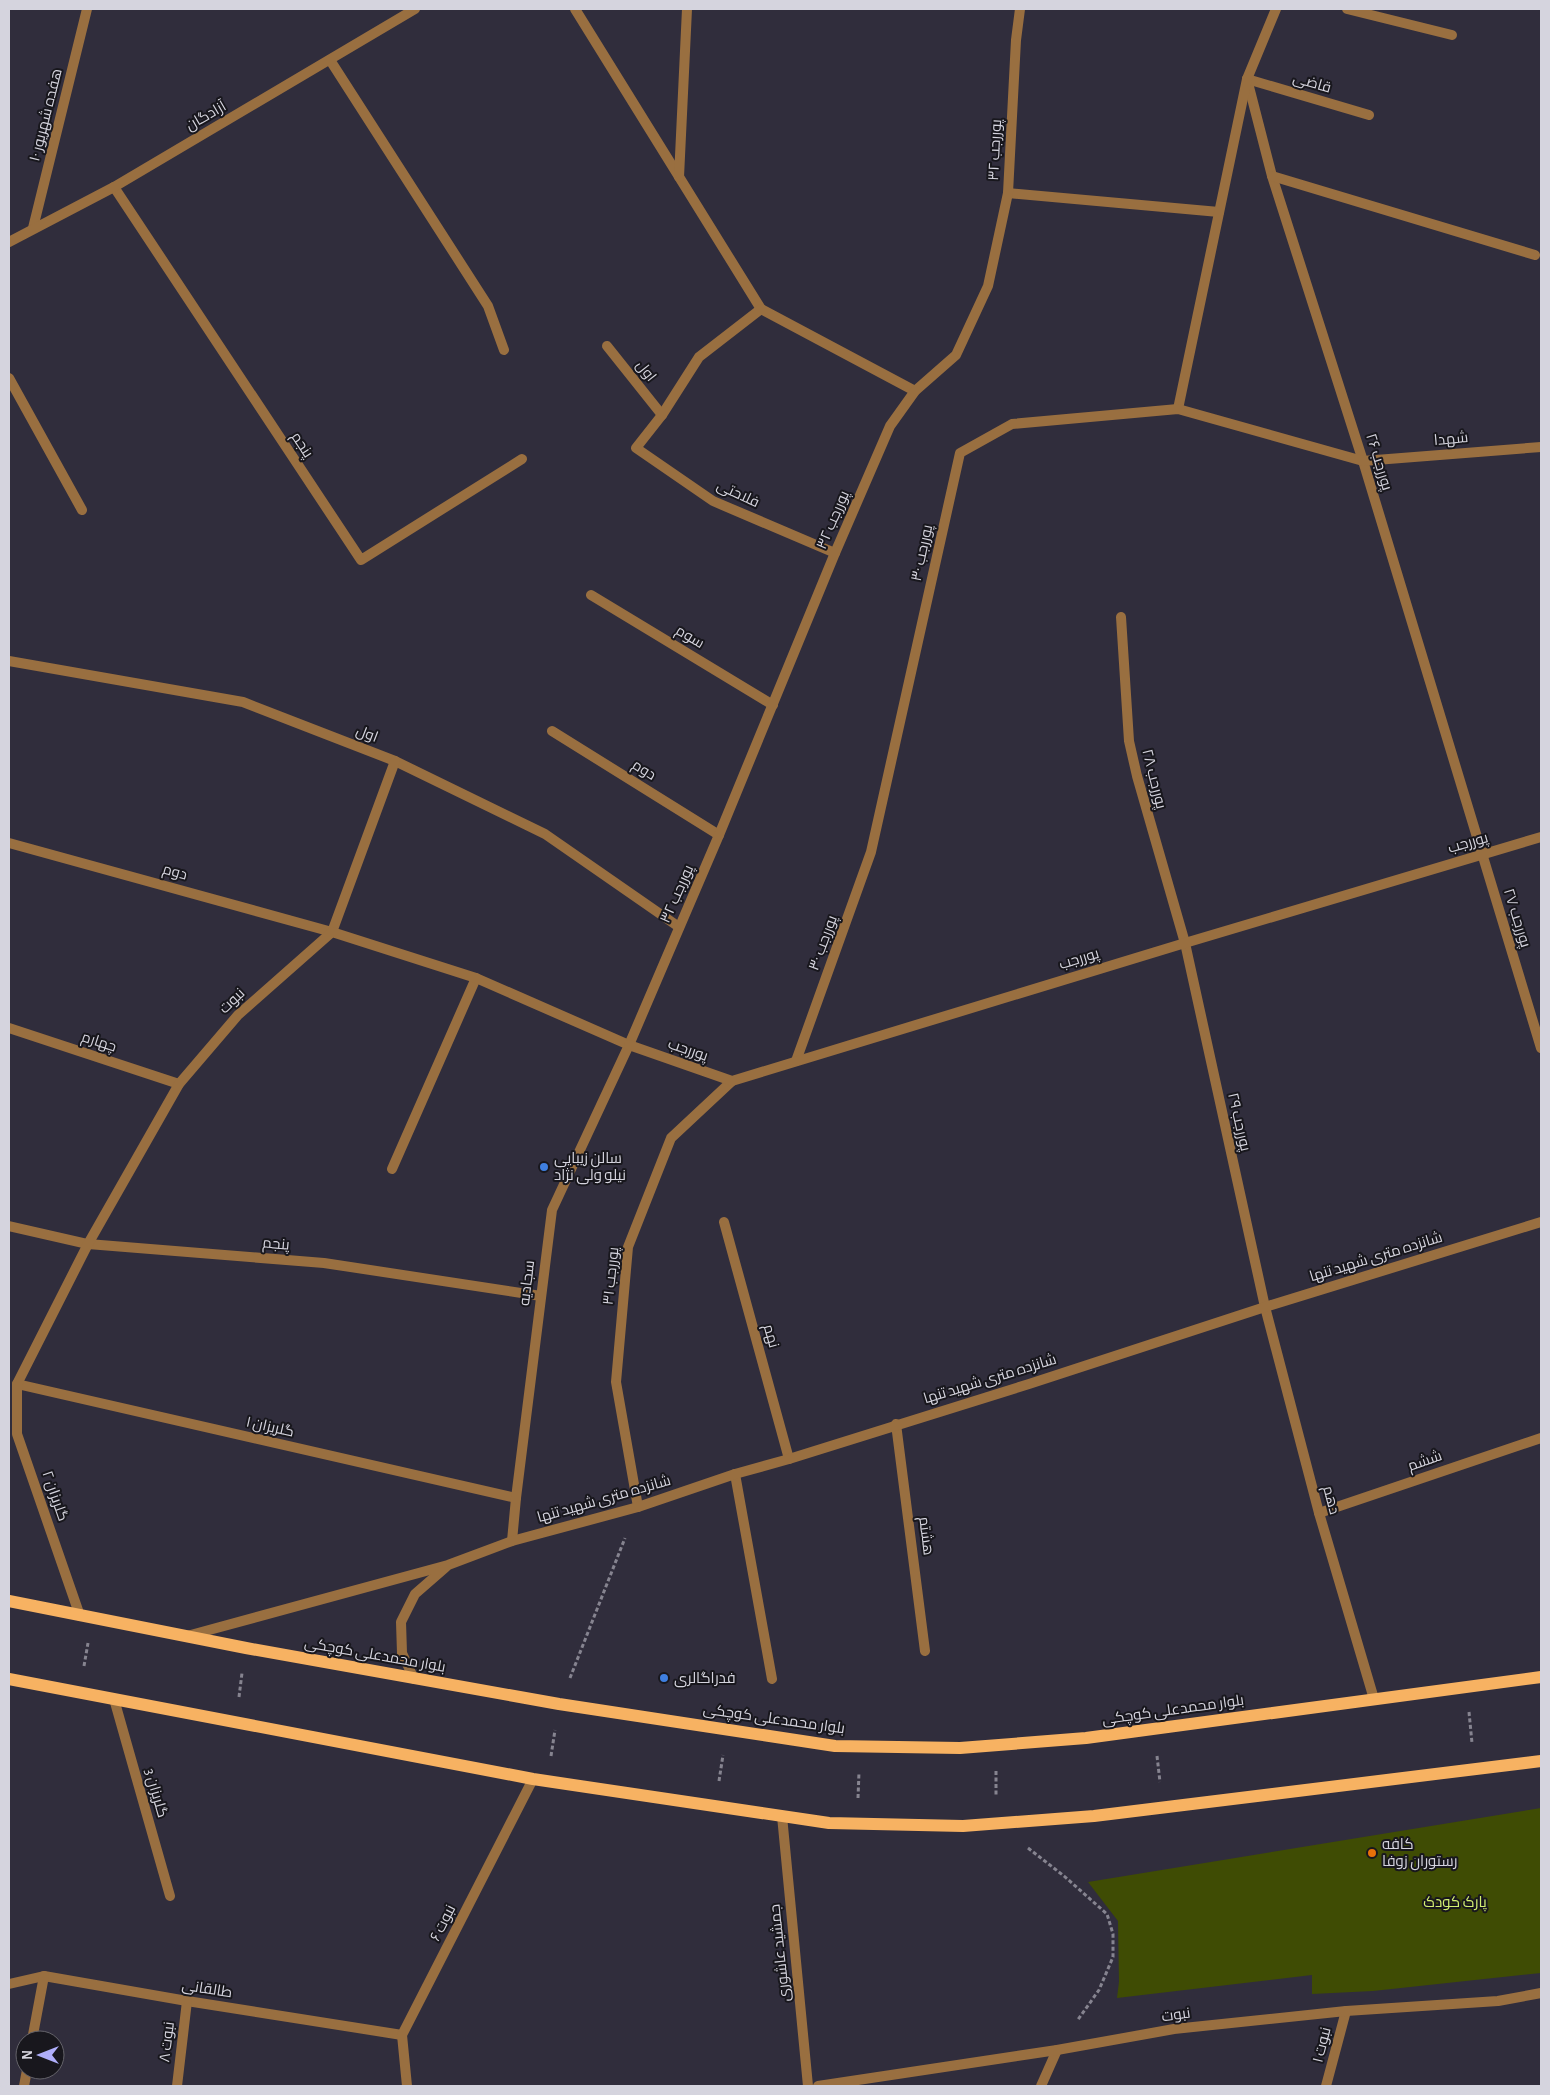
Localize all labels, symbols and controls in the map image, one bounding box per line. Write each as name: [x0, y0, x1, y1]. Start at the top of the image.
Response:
street label: هفده شهریور ۱۰: [26, 67, 67, 163]
street label: قاضی: [1291, 70, 1333, 98]
street label: آزادگان: [183, 98, 230, 135]
street label: پوررجب ۳۲: [986, 119, 1006, 181]
street label: اول: [632, 358, 659, 385]
street label: پنجم: [287, 429, 316, 462]
street label: شهدا: [1433, 429, 1469, 450]
street label: پوررجب ۲۶: [1361, 432, 1395, 493]
street label: فلاحتی: [714, 478, 762, 512]
street label: پوررجب ۳۲: [814, 489, 854, 552]
street label: پوررجب ۳۰: [909, 523, 937, 583]
street label: سوم: [672, 623, 707, 653]
street label: اول: [354, 723, 380, 746]
street label: پوررجب ۲۸: [1137, 748, 1169, 811]
street label: دوم: [628, 757, 658, 785]
street label: پوررجب: [1446, 830, 1490, 858]
street label: دوم: [160, 861, 189, 885]
street label: پوررجب ۳۲: [658, 863, 698, 926]
street label: پوررجب ۲۷: [1499, 887, 1533, 950]
street label: پوررجب ۳۰: [806, 913, 842, 973]
street label: پوررجب: [1057, 946, 1101, 974]
street label: نبوت: [216, 986, 248, 1017]
street label: چهارم: [79, 1029, 118, 1057]
street label: پوررجب: [665, 1036, 710, 1066]
street label: پوررجب ۲۹: [1223, 1091, 1253, 1153]
place label: سالن زیبایی نیلو ولی نژاد: [554, 1151, 626, 1185]
marker: سالن زیبایی نیلو ولی نژاد: [538, 1161, 550, 1173]
street label: شانزده متری شهید تنها: [1307, 1229, 1445, 1286]
street label: پنجم: [262, 1235, 290, 1255]
street label: پوررجب ۳۱: [600, 1246, 624, 1306]
street label: سجادیه: [517, 1259, 537, 1307]
street label: نهم: [759, 1323, 781, 1350]
street label: شانزده متری شهید تنها: [921, 1351, 1059, 1408]
street label: گلریزان ۱: [244, 1414, 296, 1442]
street label: ششم: [1406, 1447, 1445, 1476]
street label: گلریزان ۲: [38, 1469, 71, 1524]
street label: شانزده متری شهید تنها: [535, 1472, 673, 1527]
street label: دهم: [1318, 1484, 1342, 1517]
street label: هشتم: [914, 1516, 937, 1557]
street label: بلوار محمدعلی کوچکی: [303, 1635, 447, 1677]
place label: فدراگالری: [674, 1671, 736, 1688]
marker: فدراگالری: [658, 1672, 670, 1684]
street label: بلوار محمدعلی کوچکی: [1101, 1693, 1245, 1729]
street label: بلوار محمدعلی کوچکی: [702, 1702, 846, 1738]
street label: گلریزان 3: [140, 1767, 170, 1820]
place label: کافه رستوران زوفا: [1382, 1837, 1458, 1871]
marker: کافه رستوران زوفا: [1366, 1847, 1378, 1859]
park label: پارک کودک: [1423, 1895, 1487, 1912]
street label: نبوت ۶: [428, 1902, 459, 1944]
street label: جمشید عاشوری: [766, 1903, 795, 2003]
street label: طالقانی: [180, 1978, 233, 2002]
street label: نبوت: [1161, 2006, 1192, 2025]
street label: نبوت ۸: [157, 2021, 178, 2063]
street label: نبوت ۱: [1310, 2026, 1335, 2065]
north arrow: [15, 2030, 65, 2080]
text: N: [21, 2050, 35, 2060]

